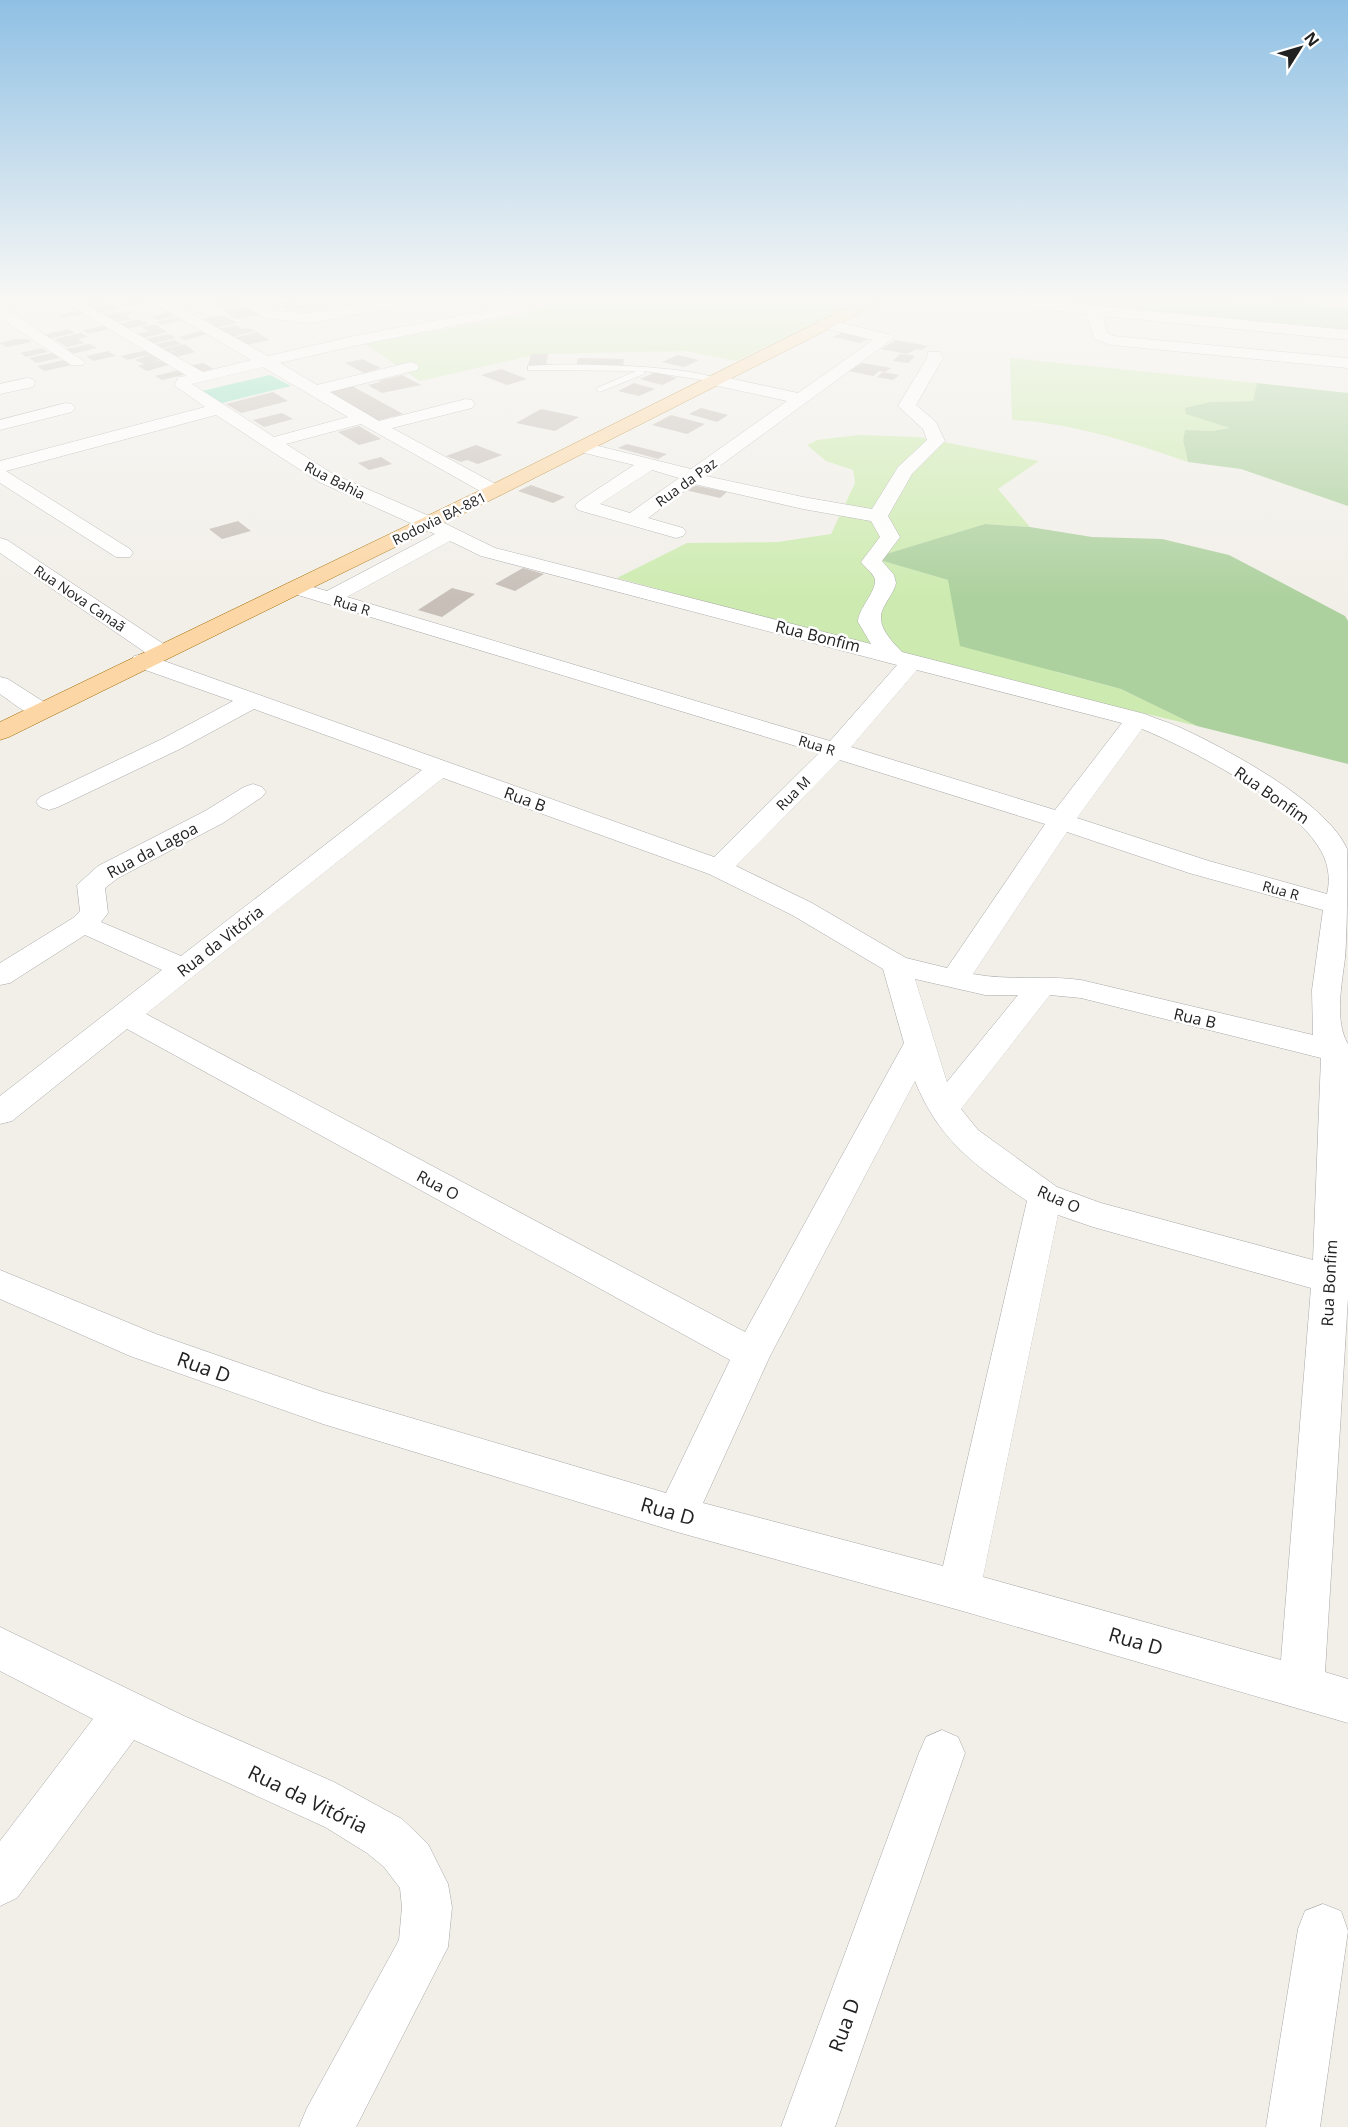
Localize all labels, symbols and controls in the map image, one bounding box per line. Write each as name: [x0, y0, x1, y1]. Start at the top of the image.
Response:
north arrow: [1270, 18, 1330, 78]
text: N: [1299, 27, 1325, 51]
street label: Rua da Paz: [652, 453, 721, 511]
street label: Rua Bahia: [302, 457, 368, 503]
street label: Rodovia BA-881: [389, 487, 489, 549]
street label: Rua Nova Canaã: [30, 560, 130, 636]
street label: Rua R: [331, 590, 373, 620]
street label: Rua Bonfim: [773, 615, 863, 657]
street label: Rua R: [796, 730, 838, 760]
street label: Rua Bonfim: [1230, 761, 1314, 829]
street label: Rua M: [772, 772, 814, 814]
street label: Rua B: [501, 781, 549, 817]
street label: Rua da Lagoa: [103, 817, 201, 883]
street label: Rua R: [1260, 876, 1302, 904]
street label: Rua da Vitória: [172, 900, 268, 982]
street label: Rua B: [1172, 1002, 1218, 1034]
street label: Rua O: [413, 1165, 463, 1205]
street label: Rua O: [1034, 1180, 1084, 1218]
street label: Rua Bonfim: [1316, 1239, 1342, 1327]
street label: Rua D: [173, 1345, 235, 1389]
street label: Rua D: [638, 1490, 698, 1532]
street label: Rua D: [1106, 1620, 1166, 1662]
street label: Rua da Vitória: [244, 1758, 372, 1840]
street label: Rua D: [822, 1994, 866, 2056]

